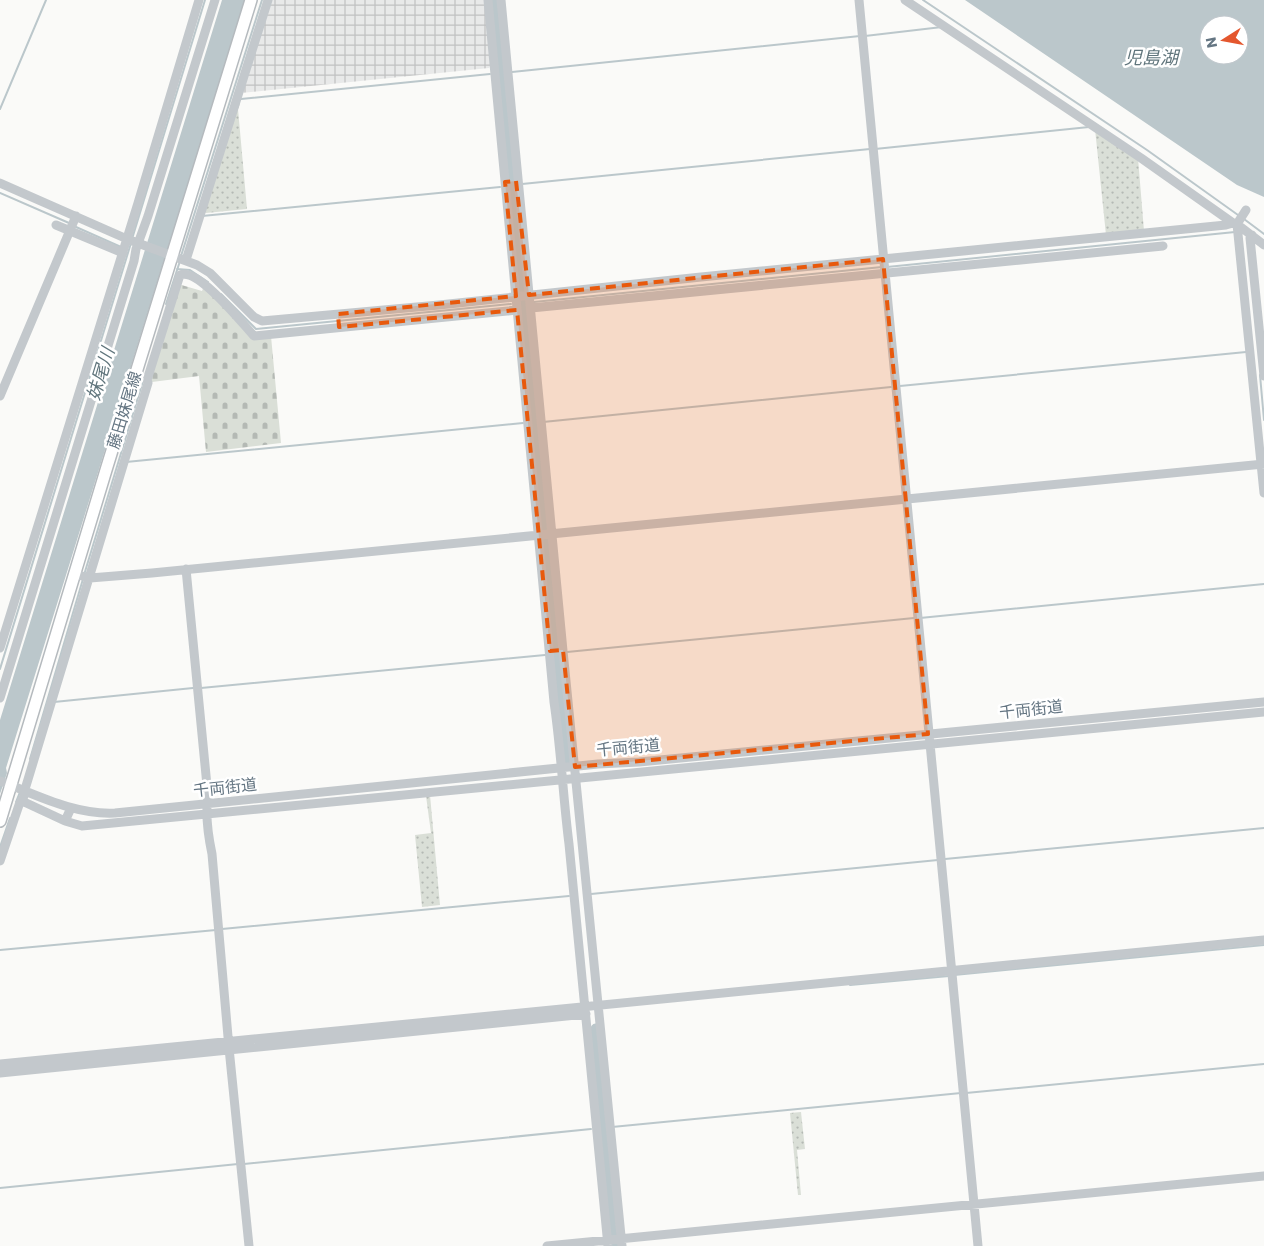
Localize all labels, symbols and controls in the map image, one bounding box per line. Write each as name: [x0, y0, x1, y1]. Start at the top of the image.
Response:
north arrow: [1199, 15, 1249, 65]
text: N: [1200, 35, 1222, 50]
water label: 児島湖: [1124, 45, 1181, 70]
water label: 妹尾川: [81, 342, 121, 403]
street label: 藤田妹尾線: [102, 369, 147, 452]
street label: 千両街道: [998, 695, 1064, 724]
street label: 千両街道: [595, 733, 661, 762]
street label: 千両街道: [192, 773, 258, 802]

